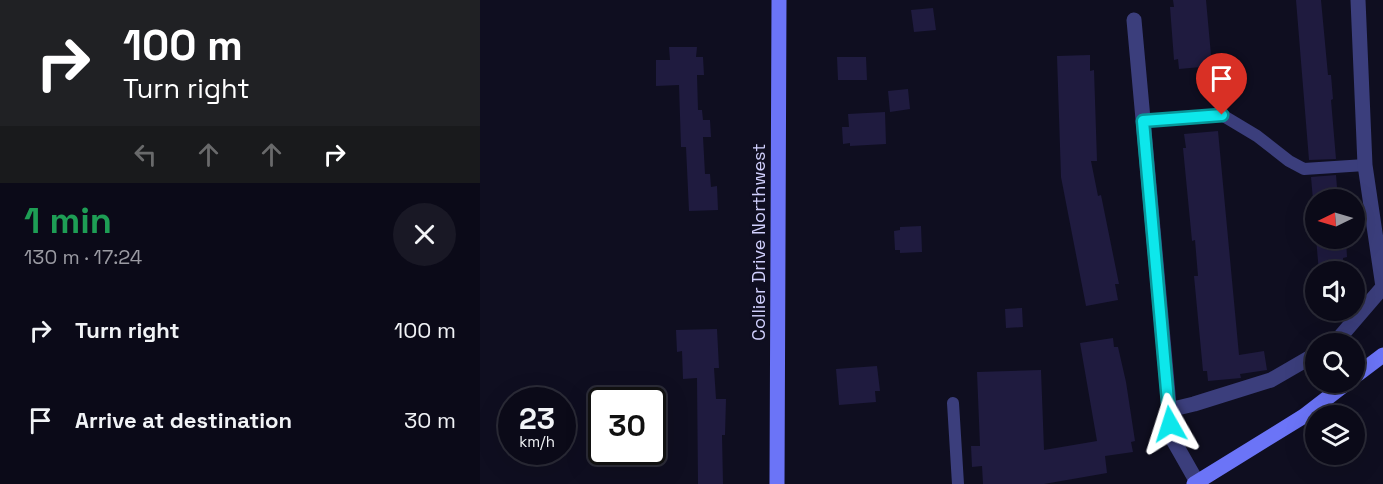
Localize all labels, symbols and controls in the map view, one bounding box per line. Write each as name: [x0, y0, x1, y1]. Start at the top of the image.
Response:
text: 100 m: [123, 19, 243, 72]
icon: right: [24, 24, 102, 102]
pin: [1196, 53, 1247, 115]
icon: arrive: [1205, 62, 1238, 95]
text: Turn right: [123, 71, 250, 106]
icon: left: [129, 138, 162, 171]
icon: ahead: [192, 138, 225, 171]
icon: ahead: [255, 138, 288, 171]
icon: right: [318, 138, 351, 171]
street label: Collier Drive Northwest: [747, 143, 770, 341]
north arrow: [1305, 189, 1365, 249]
map controls: [1305, 189, 1365, 465]
text: 1 min: [24, 198, 112, 244]
button: close: [393, 203, 456, 266]
text: 130 m · 17:24: [24, 244, 142, 270]
button: sound: [1305, 261, 1365, 321]
icon: right: [24, 314, 57, 347]
text: Turn right: [75, 316, 180, 344]
text: 100 m: [394, 316, 456, 344]
button: search: [1305, 333, 1365, 393]
speed limit sign: 30: [588, 387, 666, 465]
position arrow: [1138, 392, 1202, 456]
text: 23: [519, 399, 555, 438]
icon: arrive: [24, 404, 57, 437]
button: layers: [1305, 405, 1365, 465]
text: Arrive at destination: [75, 406, 292, 434]
text: 30 m: [404, 406, 456, 434]
text: km/h: [519, 432, 555, 451]

